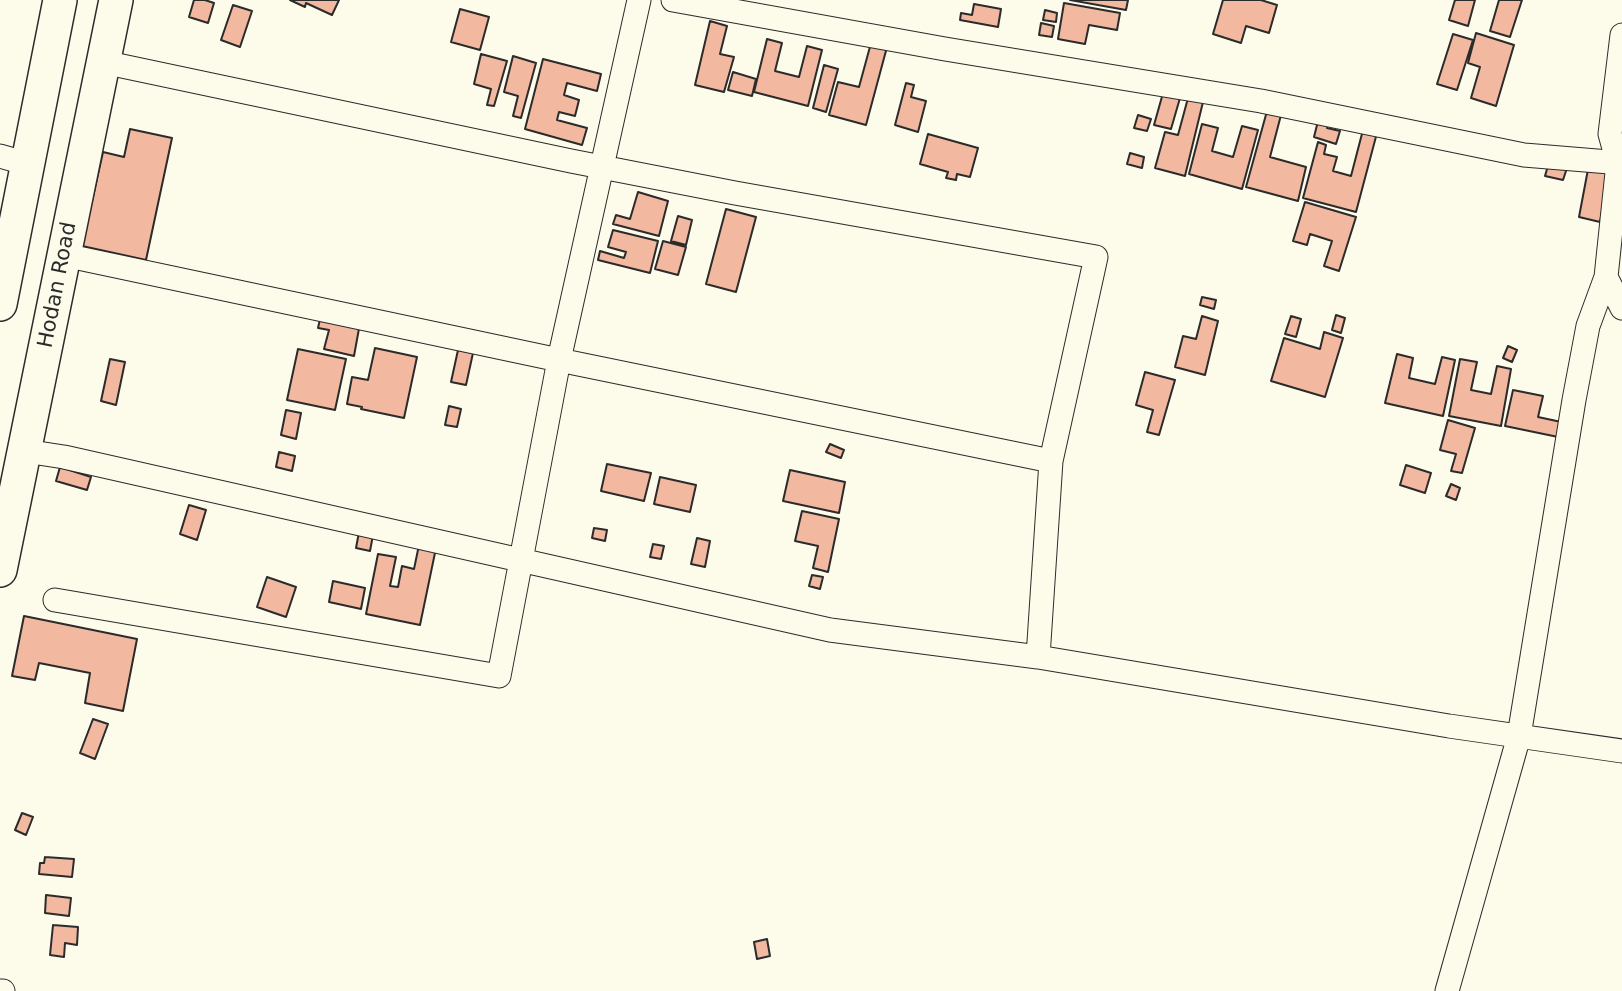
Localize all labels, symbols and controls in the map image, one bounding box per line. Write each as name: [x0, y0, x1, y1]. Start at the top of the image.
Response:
street label: Hodan Road: [33, 220, 83, 350]

